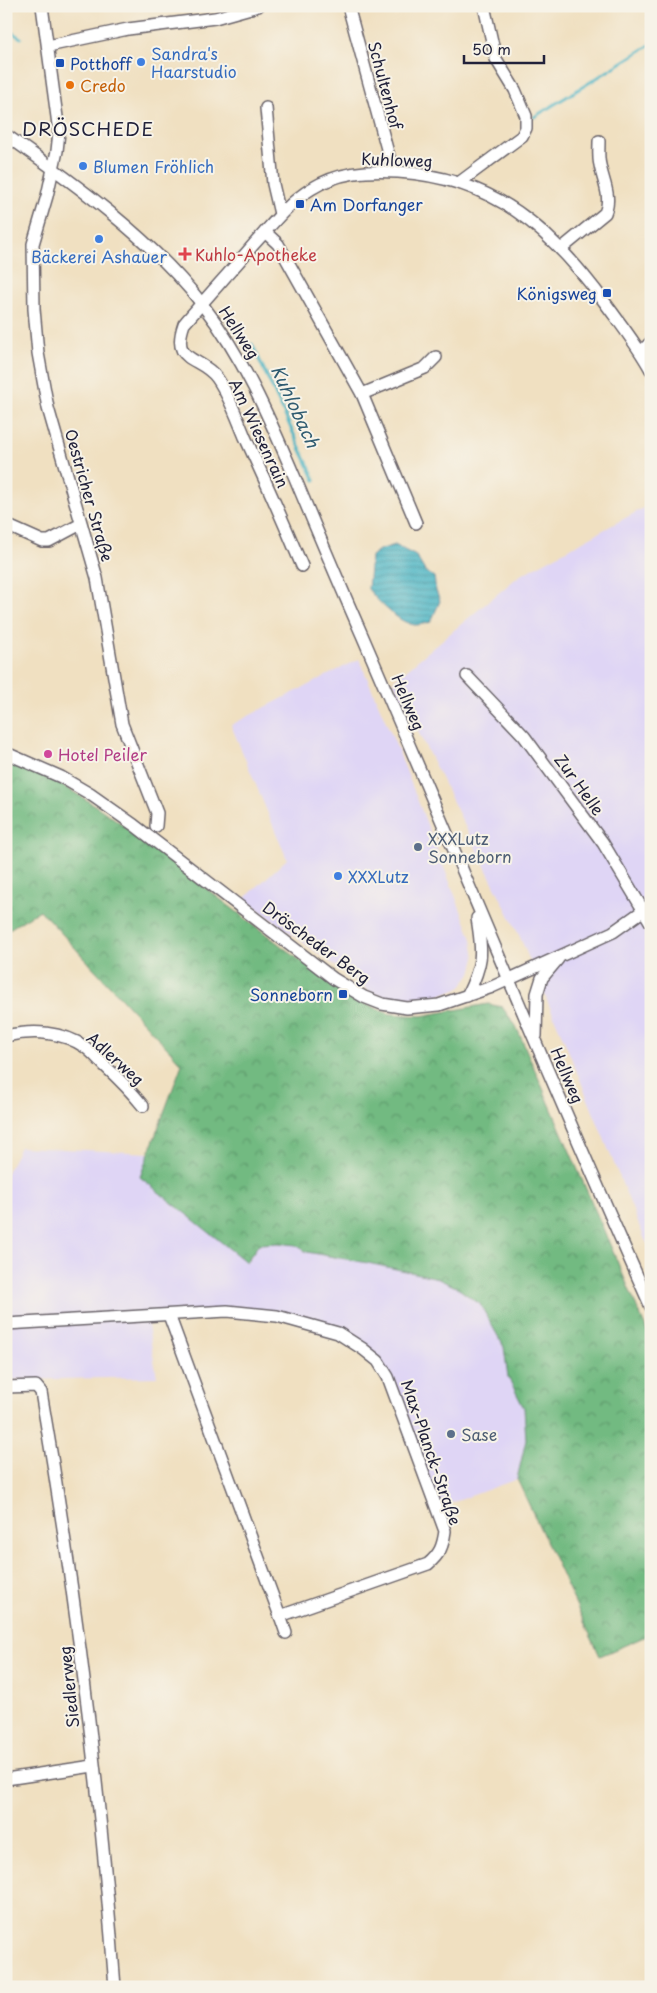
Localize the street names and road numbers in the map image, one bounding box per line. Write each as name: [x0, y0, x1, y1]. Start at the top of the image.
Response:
street label: Schultenhof: [363, 38, 410, 133]
street label: Kuhloweg: [361, 146, 433, 172]
street label: Hellweg: [214, 301, 266, 363]
street label: Am Wiesenrain: [224, 374, 296, 492]
street label: Oestricher Straße: [60, 426, 120, 564]
street label: Hellweg: [386, 670, 432, 734]
street label: Zur Helle: [549, 748, 611, 820]
street label: Dröscheder Berg: [258, 895, 376, 989]
street label: Adlerweg: [82, 1026, 150, 1090]
street label: Hellweg: [545, 1043, 591, 1107]
street label: Max-Planck-Straße: [396, 1376, 468, 1528]
street label: Siedlerweg: [52, 1645, 84, 1729]

